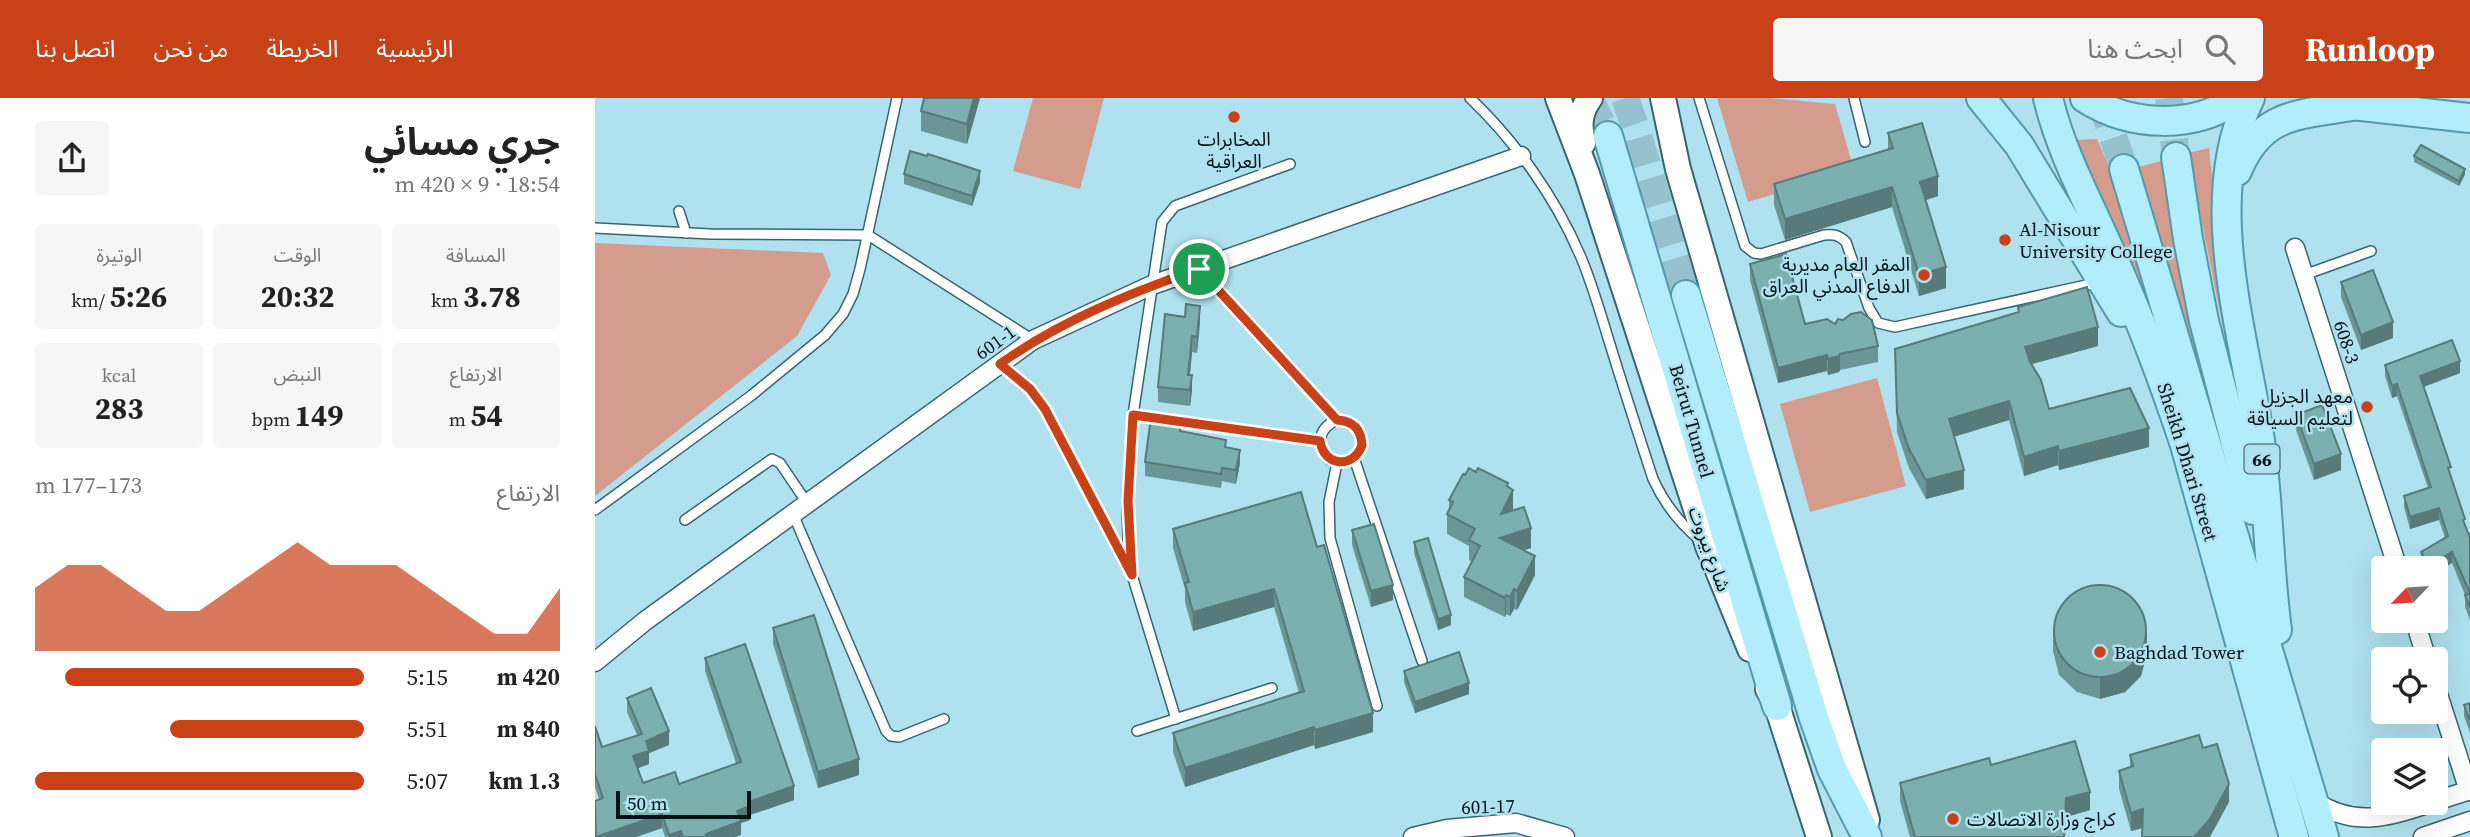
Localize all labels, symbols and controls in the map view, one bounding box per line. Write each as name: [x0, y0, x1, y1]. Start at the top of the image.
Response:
search box: [1773, 18, 2263, 81]
text: Runloop: [2305, 27, 2435, 72]
icon: search: [2201, 30, 2239, 68]
text: ابحث هنا: [2087, 31, 2183, 67]
text: اتصل بنا: [35, 32, 115, 65]
text: من نحن: [153, 32, 228, 65]
text: الخريطة: [266, 32, 338, 65]
text: الرئيسية: [376, 32, 454, 65]
marker: المخابرات العراقية: [1226, 109, 1242, 125]
text: جري مسائي: [364, 116, 560, 168]
button: share: [35, 121, 109, 195]
place label: المخابرات العراقية: [1197, 126, 1271, 174]
text: 18:54 · 9 × 420 m: [394, 168, 560, 200]
place label: Al-Nisour University College: [2019, 216, 2173, 264]
marker: Al-Nisour University College: [1997, 232, 2013, 248]
pin: [1169, 239, 1229, 299]
text: الوتيرة: [96, 242, 142, 268]
text: الوقت: [274, 242, 321, 268]
text: المسافة: [446, 242, 506, 268]
icon: arrive: [1180, 250, 1218, 288]
place label: المقر العام مديرية الدفاع المدني العراق: [1763, 251, 1910, 301]
marker: المقر العام مديرية الدفاع المدني العراق: [1916, 267, 1932, 283]
text: 5:26: [109, 276, 167, 317]
text: 20:32: [260, 276, 335, 317]
text: 3.78: [463, 276, 521, 317]
text: /km: [71, 287, 109, 313]
text: km: [431, 287, 463, 313]
street label: 608-3: [2328, 317, 2366, 367]
street label: 601-1: [970, 319, 1020, 365]
text: النبض: [273, 361, 322, 387]
text: الارتفاع: [450, 361, 502, 387]
street label: Beirut Tunnel: [1663, 361, 1721, 481]
text: kcal: [102, 362, 136, 388]
street label: Sheikh Dhari Street: [2152, 380, 2225, 545]
place label: معهد الجزيل لتعليم السياقة: [2247, 383, 2353, 433]
text: 283: [95, 388, 144, 429]
text: 149: [295, 395, 344, 436]
text: 54: [470, 395, 503, 436]
marker: معهد الجزيل لتعليم السياقة: [2359, 399, 2375, 415]
text: bpm: [251, 406, 295, 432]
text: m: [449, 406, 470, 432]
road number: 66: [2245, 444, 2279, 474]
text: 173–177 m: [35, 469, 142, 501]
text: الارتفاع: [497, 477, 560, 509]
street label: شارع بيروت: [1682, 503, 1737, 595]
north arrow: [2371, 556, 2448, 634]
map controls: [2371, 556, 2448, 815]
place label: Baghdad Tower: [2114, 639, 2244, 665]
marker: Baghdad Tower: [2092, 644, 2108, 660]
button: locate: [2371, 647, 2448, 724]
text: 5:15: [407, 661, 448, 693]
text: 420 m: [497, 661, 560, 693]
text: 5:51: [407, 713, 448, 745]
text: 840 m: [497, 713, 560, 745]
button: layers: [2371, 738, 2448, 815]
text: 5:07: [407, 765, 448, 797]
text: 1.3 km: [489, 765, 560, 797]
scale bar: [616, 788, 751, 820]
text: 50 m: [627, 790, 668, 816]
street label: 601-17: [1461, 792, 1515, 820]
place label: كراج وزارة الاتصالات: [1967, 806, 2117, 833]
marker: كراج وزارة الاتصالات: [1945, 811, 1961, 827]

